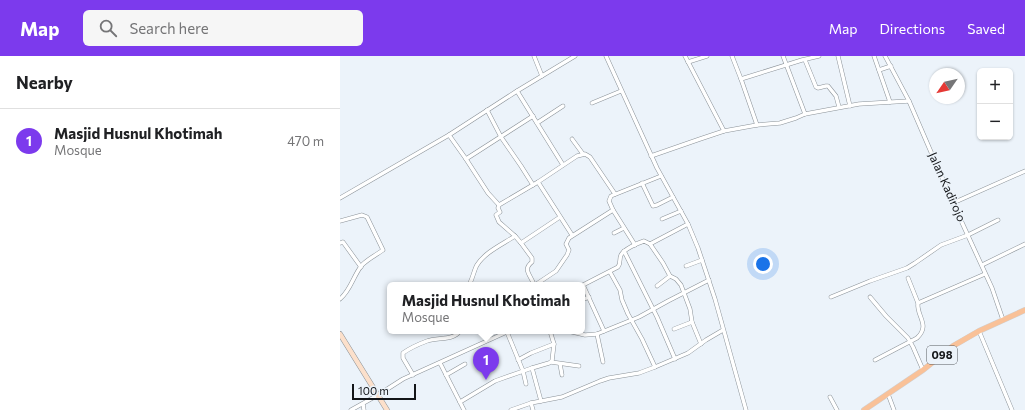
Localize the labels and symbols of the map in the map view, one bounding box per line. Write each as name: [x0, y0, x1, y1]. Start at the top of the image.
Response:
north arrow: [929, 68, 965, 104]
street label: Jalan Kadirojo: [925, 150, 969, 224]
your location: [753, 254, 773, 274]
road number: 098: [927, 346, 957, 364]
pin: 1: [473, 347, 499, 380]
scale bar: [352, 382, 416, 401]

